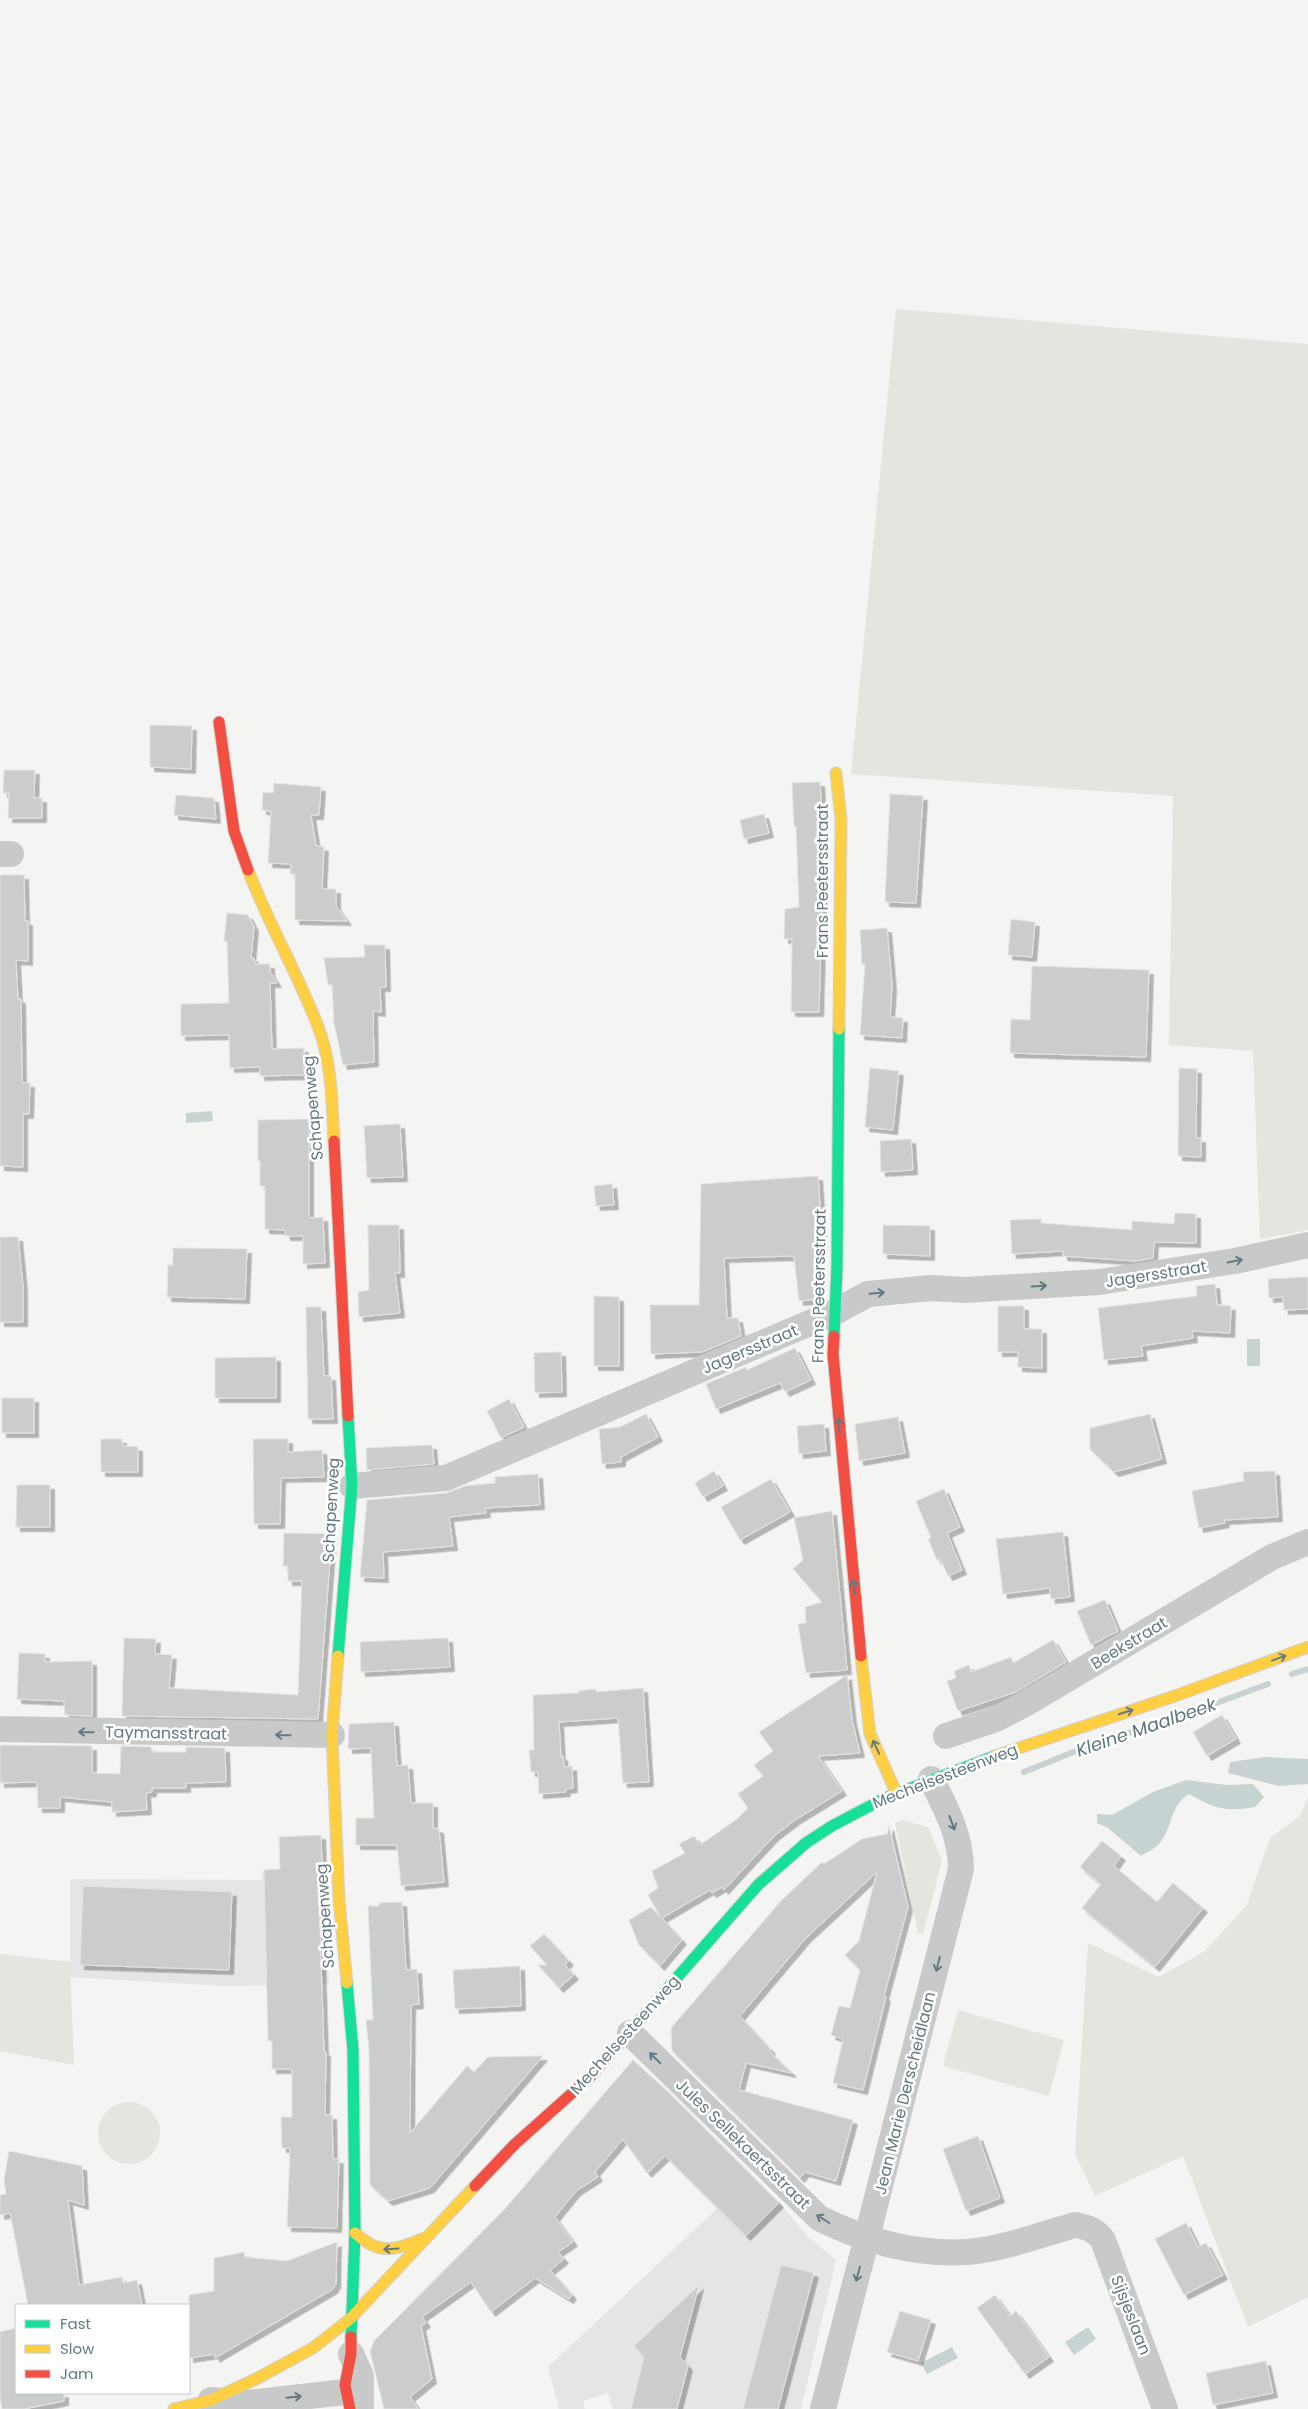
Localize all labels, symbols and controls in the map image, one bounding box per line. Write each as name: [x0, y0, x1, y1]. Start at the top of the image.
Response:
street label: Frans Peetersstraat: [811, 804, 834, 958]
street label: Schapenweg: [297, 1055, 329, 1161]
street label: Frans Peetersstraat: [806, 1208, 832, 1363]
street label: Jagersstraat: [1104, 1255, 1208, 1293]
one-way arrow: [1226, 1256, 1242, 1265]
one-way arrow: [1031, 1282, 1047, 1291]
one-way arrow: [869, 1288, 885, 1298]
street label: Jagersstraat: [699, 1318, 802, 1380]
one-way arrow: [834, 1418, 844, 1434]
street label: Schapenweg: [317, 1457, 345, 1563]
one-way arrow: [849, 1579, 859, 1595]
street label: Beekstraat: [1086, 1611, 1172, 1675]
one-way arrow: [1271, 1653, 1286, 1662]
water label: Kleine Maalbeek: [1072, 1691, 1220, 1763]
one-way arrow: [1117, 1707, 1133, 1716]
street label: Taymansstraat: [105, 1720, 227, 1746]
one-way arrow: [78, 1727, 94, 1736]
one-way arrow: [276, 1730, 292, 1740]
street label: Mechelsesteenweg: [869, 1738, 1021, 1814]
one-way arrow: [871, 1740, 880, 1755]
one-way arrow: [948, 1815, 957, 1831]
street label: Schapenweg: [310, 1863, 340, 1969]
one-way arrow: [933, 1956, 942, 1972]
street label: Mechelsesteenweg: [565, 1970, 685, 2100]
street label: Jean Marie Derscheidlaan: [869, 1989, 941, 2197]
one-way arrow: [650, 2053, 662, 2065]
street label: Jules Sellekaertsstraat: [671, 2074, 816, 2215]
one-way arrow: [816, 2214, 830, 2225]
one-way arrow: [384, 2244, 400, 2254]
one-way arrow: [853, 2266, 862, 2282]
street label: Sijsjeslaan: [1105, 2272, 1157, 2358]
legend: [15, 2304, 190, 2394]
text: Fast: [60, 2313, 91, 2334]
text: Slow: [60, 2338, 95, 2359]
text: Jam: [60, 2363, 94, 2384]
one-way arrow: [286, 2392, 302, 2402]

